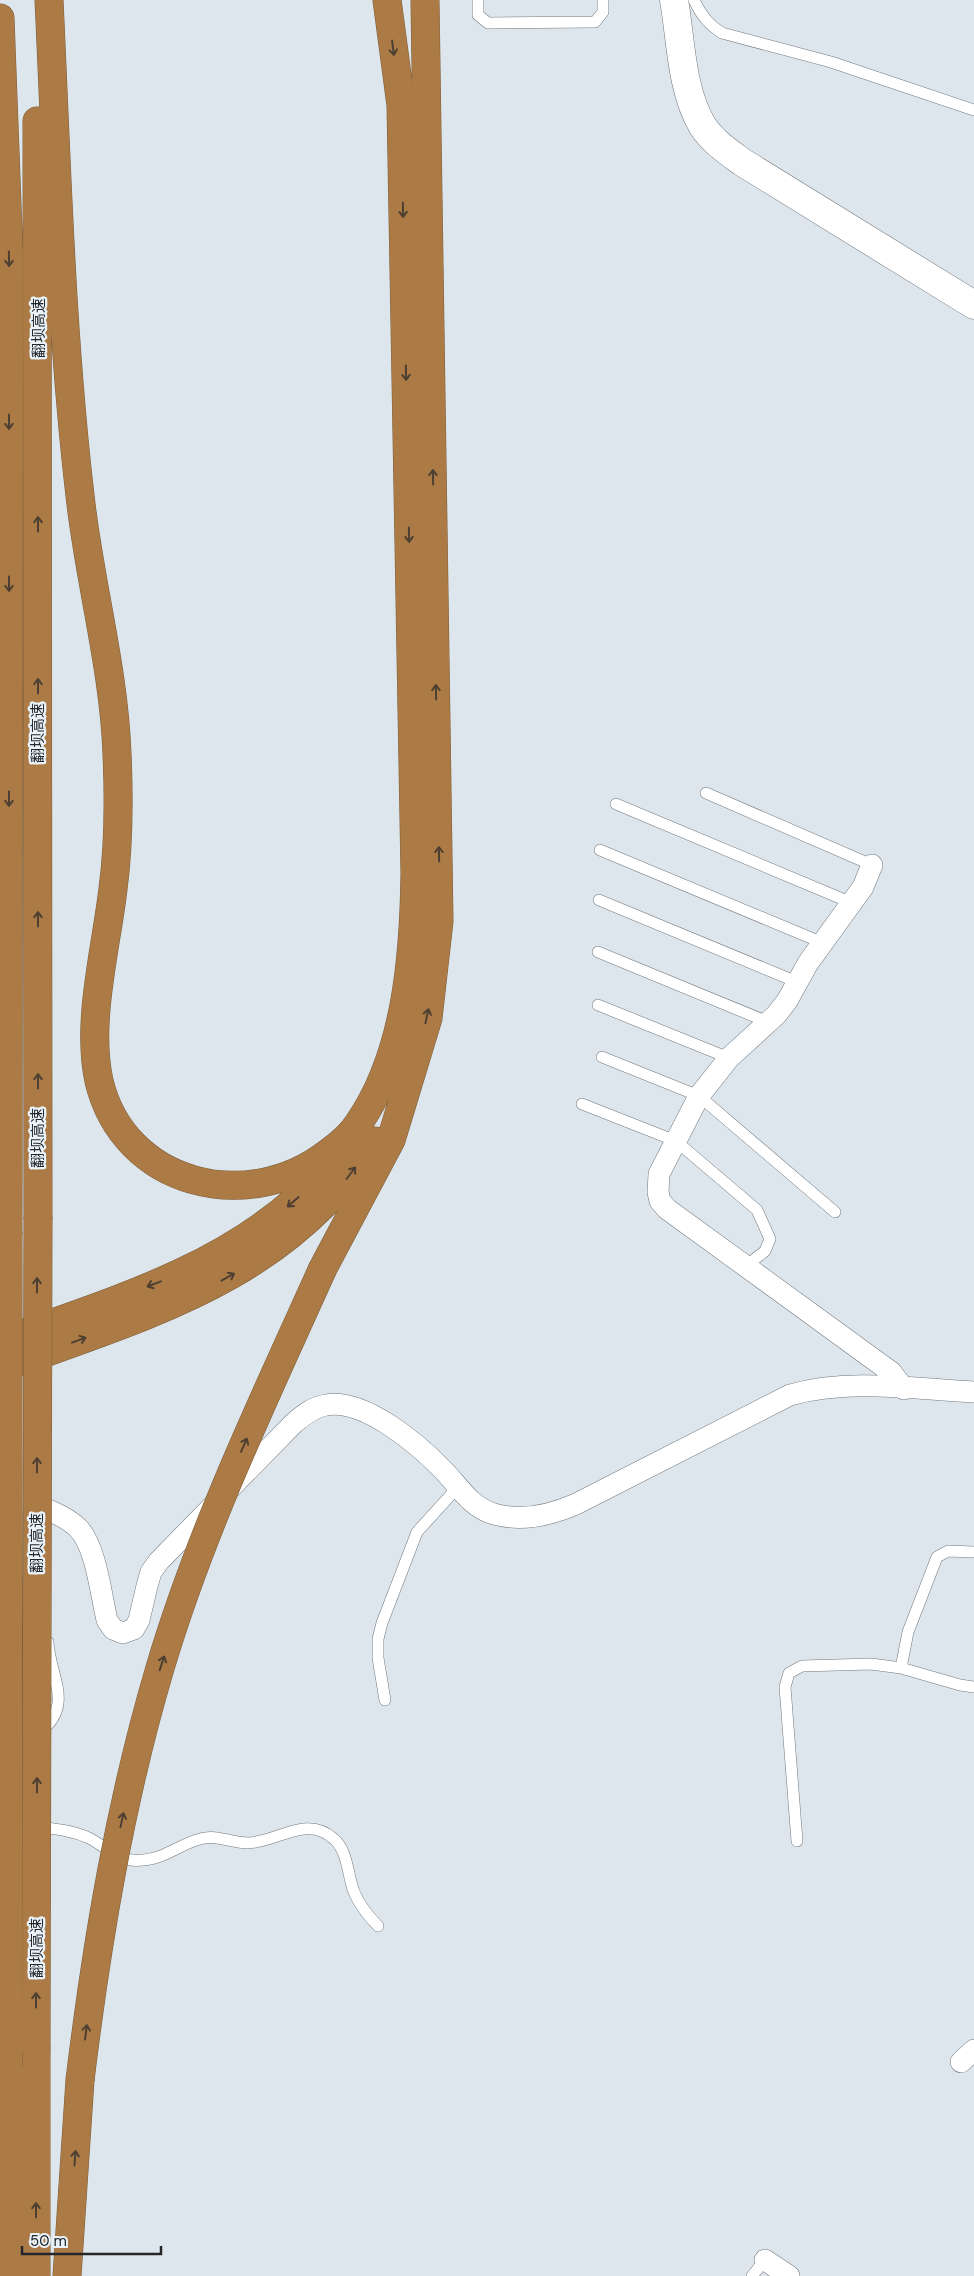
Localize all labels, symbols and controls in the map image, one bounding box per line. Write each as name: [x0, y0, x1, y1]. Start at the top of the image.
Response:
one-way arrow: [389, 40, 399, 56]
one-way arrow: [398, 202, 408, 218]
one-way arrow: [4, 251, 14, 267]
street label: 翻坝高速: [29, 298, 49, 358]
one-way arrow: [401, 364, 411, 381]
one-way arrow: [4, 414, 14, 430]
one-way arrow: [428, 469, 437, 485]
one-way arrow: [33, 516, 43, 532]
one-way arrow: [404, 527, 414, 543]
one-way arrow: [4, 576, 14, 592]
one-way arrow: [33, 678, 43, 694]
one-way arrow: [431, 684, 441, 700]
street label: 翻坝高速: [28, 703, 48, 763]
one-way arrow: [4, 791, 14, 807]
one-way arrow: [434, 847, 444, 863]
one-way arrow: [33, 911, 43, 927]
one-way arrow: [423, 1009, 432, 1025]
one-way arrow: [33, 1073, 43, 1090]
street label: 翻坝高速: [28, 1108, 48, 1168]
one-way arrow: [346, 1166, 356, 1180]
one-way arrow: [287, 1196, 300, 1208]
one-way arrow: [221, 1272, 236, 1282]
one-way arrow: [32, 1277, 42, 1294]
one-way arrow: [147, 1280, 162, 1290]
one-way arrow: [70, 1335, 86, 1344]
one-way arrow: [239, 1438, 249, 1453]
one-way arrow: [32, 1457, 42, 1474]
street label: 翻坝高速: [27, 1513, 47, 1573]
one-way arrow: [158, 1655, 167, 1671]
one-way arrow: [32, 1777, 42, 1794]
one-way arrow: [118, 1813, 127, 1829]
street label: 翻坝高速: [27, 1918, 47, 1978]
one-way arrow: [31, 1992, 41, 2008]
one-way arrow: [81, 2024, 91, 2040]
one-way arrow: [71, 2150, 80, 2166]
one-way arrow: [31, 2202, 41, 2218]
scale bar: [22, 2224, 161, 2256]
text: 50 m: [30, 2231, 67, 2251]

